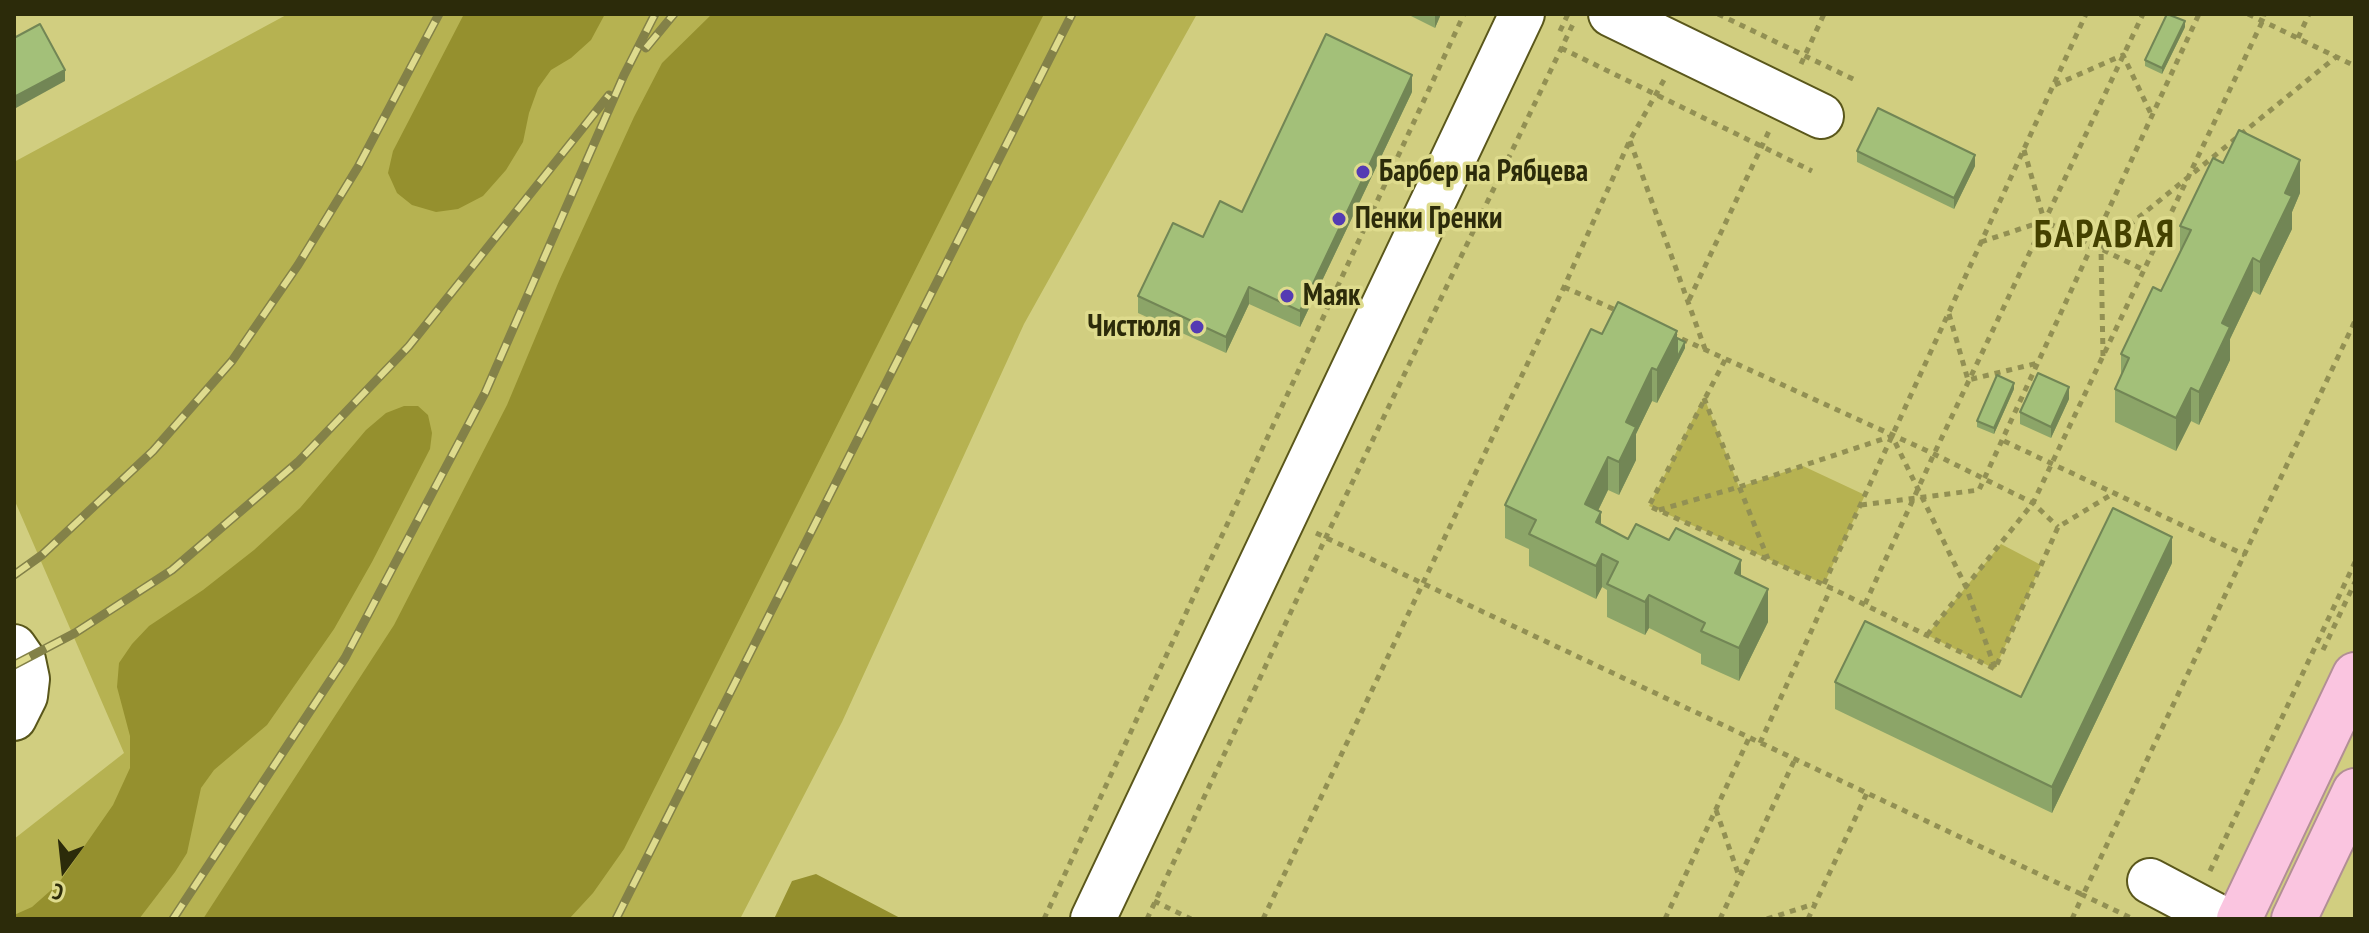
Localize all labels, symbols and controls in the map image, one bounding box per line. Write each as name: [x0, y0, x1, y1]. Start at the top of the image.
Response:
place label: Барбер на Рябцева: [1379, 154, 1588, 190]
marker: Барбер на Рябцева: [1354, 163, 1372, 181]
place label: Пенки Гренки: [1355, 201, 1503, 237]
marker: Пенки Гренки: [1330, 210, 1348, 228]
district label: БАРАВАЯ: [2034, 213, 2176, 259]
place label: Маяк: [1303, 278, 1360, 314]
marker: Маяк: [1278, 287, 1296, 305]
place label: Чистюля: [1088, 309, 1181, 345]
marker: Чистюля: [1188, 318, 1206, 336]
north arrow: [24, 829, 104, 909]
text: С: [49, 877, 66, 907]

